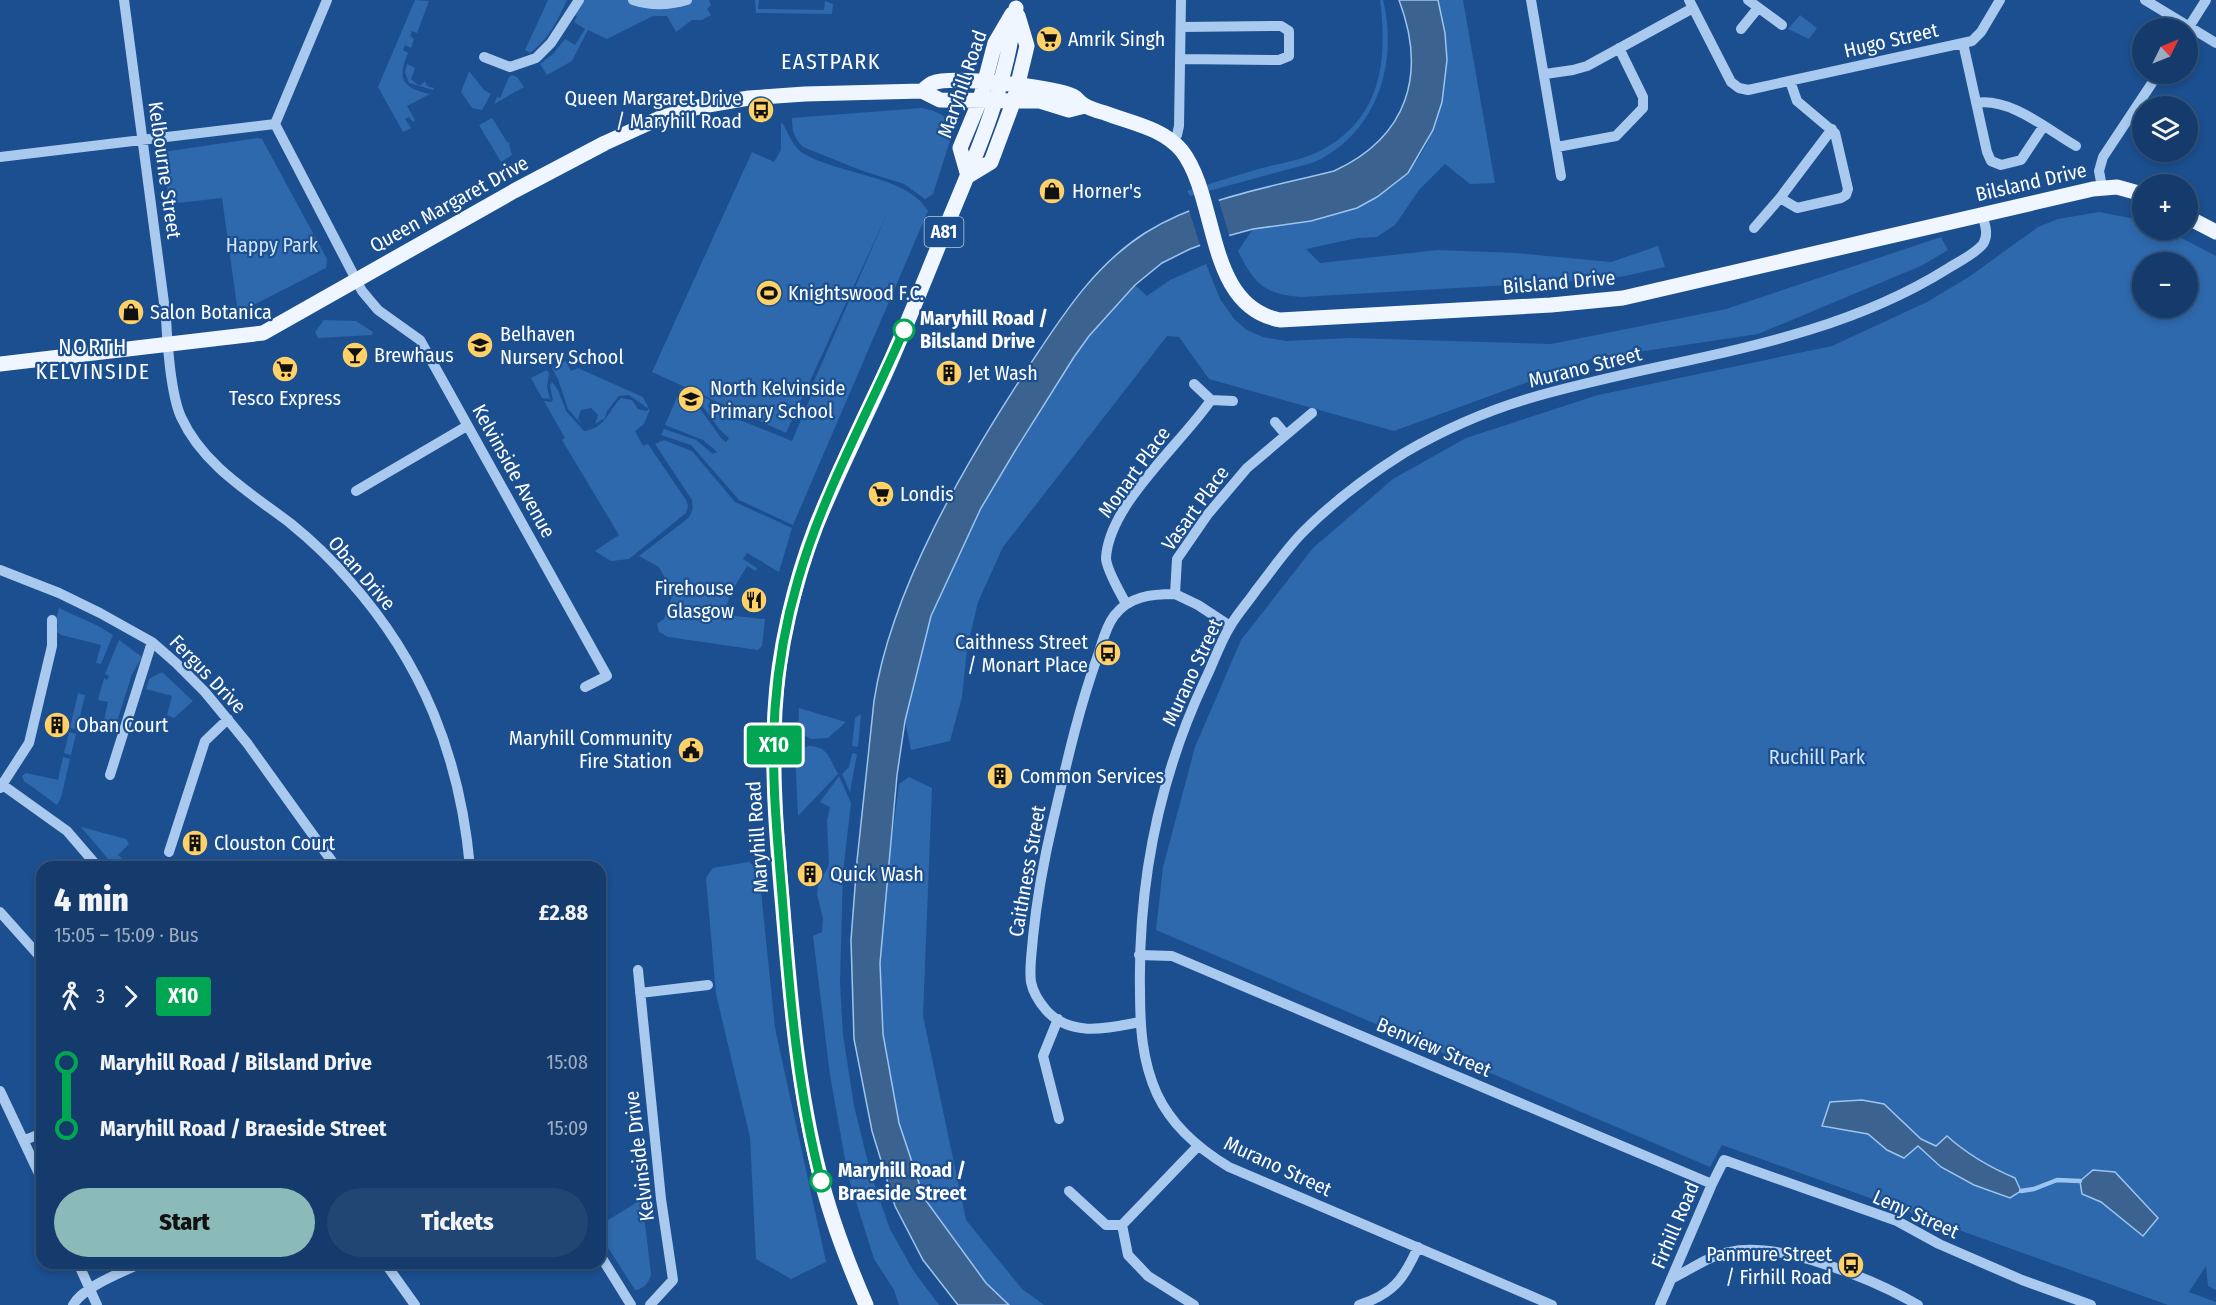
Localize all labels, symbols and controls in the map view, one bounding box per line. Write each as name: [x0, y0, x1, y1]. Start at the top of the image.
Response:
street label: Hugo Street: [1842, 17, 1941, 62]
north arrow: [2132, 18, 2198, 84]
map controls: [2132, 18, 2198, 318]
supermarket icon: Amrik Singh: [1034, 24, 1064, 54]
street label: Maryhill Road: [932, 27, 992, 141]
place label: Amrik Singh: [1068, 27, 1165, 51]
district label: EASTPARK: [781, 48, 881, 75]
place label: Queen Margaret Drive / Maryhill Road: [565, 86, 742, 133]
bus stop icon: Queen Margaret Drive / Maryhill Road: [746, 95, 776, 125]
button: layers: [2132, 96, 2198, 162]
street label: Kelbourne Street: [143, 100, 187, 241]
street label: Queen Margaret Drive: [366, 150, 532, 258]
street label: Bilsland Drive: [1973, 158, 2089, 206]
button: +: [2132, 174, 2198, 240]
shop icon: Horner's: [1037, 176, 1067, 206]
place label: Horner's: [1072, 179, 1141, 203]
road number: A81: [924, 217, 964, 247]
park label: Happy Park: [226, 233, 319, 257]
button: −: [2132, 252, 2198, 318]
street label: Bilsland Drive: [1502, 265, 1616, 299]
sports icon: Knightswood F.C.: [754, 278, 784, 308]
place label: Knightswood F.C.: [788, 281, 924, 305]
shop icon: Salon Botanica: [116, 297, 146, 327]
place label: Salon Botanica: [150, 300, 272, 324]
place label: Maryhill Road / Bilsland Drive: [920, 306, 1048, 353]
marker: Maryhill Road / Bilsland Drive: [893, 319, 915, 341]
place label: Belhaven Nursery School: [500, 322, 624, 369]
school or university icon: Belhaven Nursery School: [465, 330, 495, 360]
district label: NORTH KELVINSIDE: [35, 333, 151, 385]
bar icon: Brewhaus: [340, 340, 370, 370]
street label: Murano Street: [1526, 341, 1645, 393]
place label: Brewhaus: [374, 343, 454, 367]
supermarket icon: Tesco Express: [270, 354, 300, 384]
building icon: Jet Wash: [934, 358, 964, 388]
place label: Jet Wash: [968, 361, 1038, 385]
place label: North Kelvinside Primary School: [710, 376, 845, 423]
school or university icon: North Kelvinside Primary School: [676, 384, 706, 414]
place label: Tesco Express: [229, 386, 341, 410]
street label: Kelvinside Avenue: [467, 400, 561, 542]
street label: Monart Place: [1093, 422, 1175, 522]
street label: Vasart Place: [1156, 461, 1234, 555]
supermarket icon: Londis: [866, 479, 896, 509]
place label: Londis: [900, 482, 954, 506]
street label: Oban Drive: [323, 531, 401, 615]
place label: Firehouse Glasgow: [655, 576, 734, 623]
restaurant icon: Firehouse Glasgow: [739, 585, 769, 615]
street label: Murano Street: [1157, 614, 1228, 730]
street label: Fergus Drive: [165, 630, 251, 718]
place label: Caithness Street / Monart Place: [955, 630, 1088, 677]
bus stop icon: Caithness Street / Monart Place: [1093, 638, 1123, 668]
building icon: Oban Court: [42, 710, 72, 740]
place label: Oban Court: [76, 713, 169, 737]
place label: Maryhill Community Fire Station: [509, 726, 672, 773]
line badge: X10: [740, 726, 808, 764]
text: X10: [759, 732, 789, 758]
public building icon: Maryhill Community Fire Station: [676, 735, 706, 765]
park label: Ruchill Park: [1769, 745, 1866, 769]
building icon: Common Services: [985, 761, 1015, 791]
place label: Common Services: [1020, 764, 1164, 788]
street label: Maryhill Road: [741, 780, 773, 894]
street label: Caithness Street: [1004, 803, 1050, 939]
building icon: Clouston Court: [180, 828, 210, 858]
place label: Clouston Court: [214, 831, 335, 855]
building icon: Quick Wash: [795, 859, 825, 889]
place label: Quick Wash: [830, 862, 924, 886]
text: 4 min: [54, 880, 129, 920]
text: £2.88: [539, 899, 588, 926]
text: 15:05 – 15:09 · Bus: [54, 923, 198, 947]
icon: walk: [54, 980, 87, 1013]
icon: forward: [114, 980, 147, 1013]
text: X10: [168, 983, 199, 1009]
text: 3: [96, 984, 105, 1008]
street label: Benview Street: [1373, 1012, 1495, 1082]
text: Maryhill Road / Bilsland Drive: [100, 1049, 372, 1076]
text: 15:08: [546, 1050, 588, 1074]
street label: Kelvinside Drive: [619, 1090, 659, 1222]
text: Maryhill Road / Braeside Street: [100, 1115, 387, 1142]
text: 15:09: [547, 1116, 588, 1140]
street label: Murano Street: [1220, 1131, 1336, 1202]
place label: Maryhill Road / Braeside Street: [838, 1158, 968, 1205]
marker: Maryhill Road / Braeside Street: [810, 1170, 832, 1192]
street label: Firhill Road: [1646, 1178, 1704, 1272]
street label: Leny Street: [1869, 1184, 1963, 1244]
button: Start: [54, 1188, 315, 1257]
button: Tickets: [327, 1188, 588, 1257]
place label: Panmure Street / Firhill Road: [1706, 1242, 1832, 1289]
bus stop icon: Panmure Street / Firhill Road: [1836, 1250, 1866, 1280]

